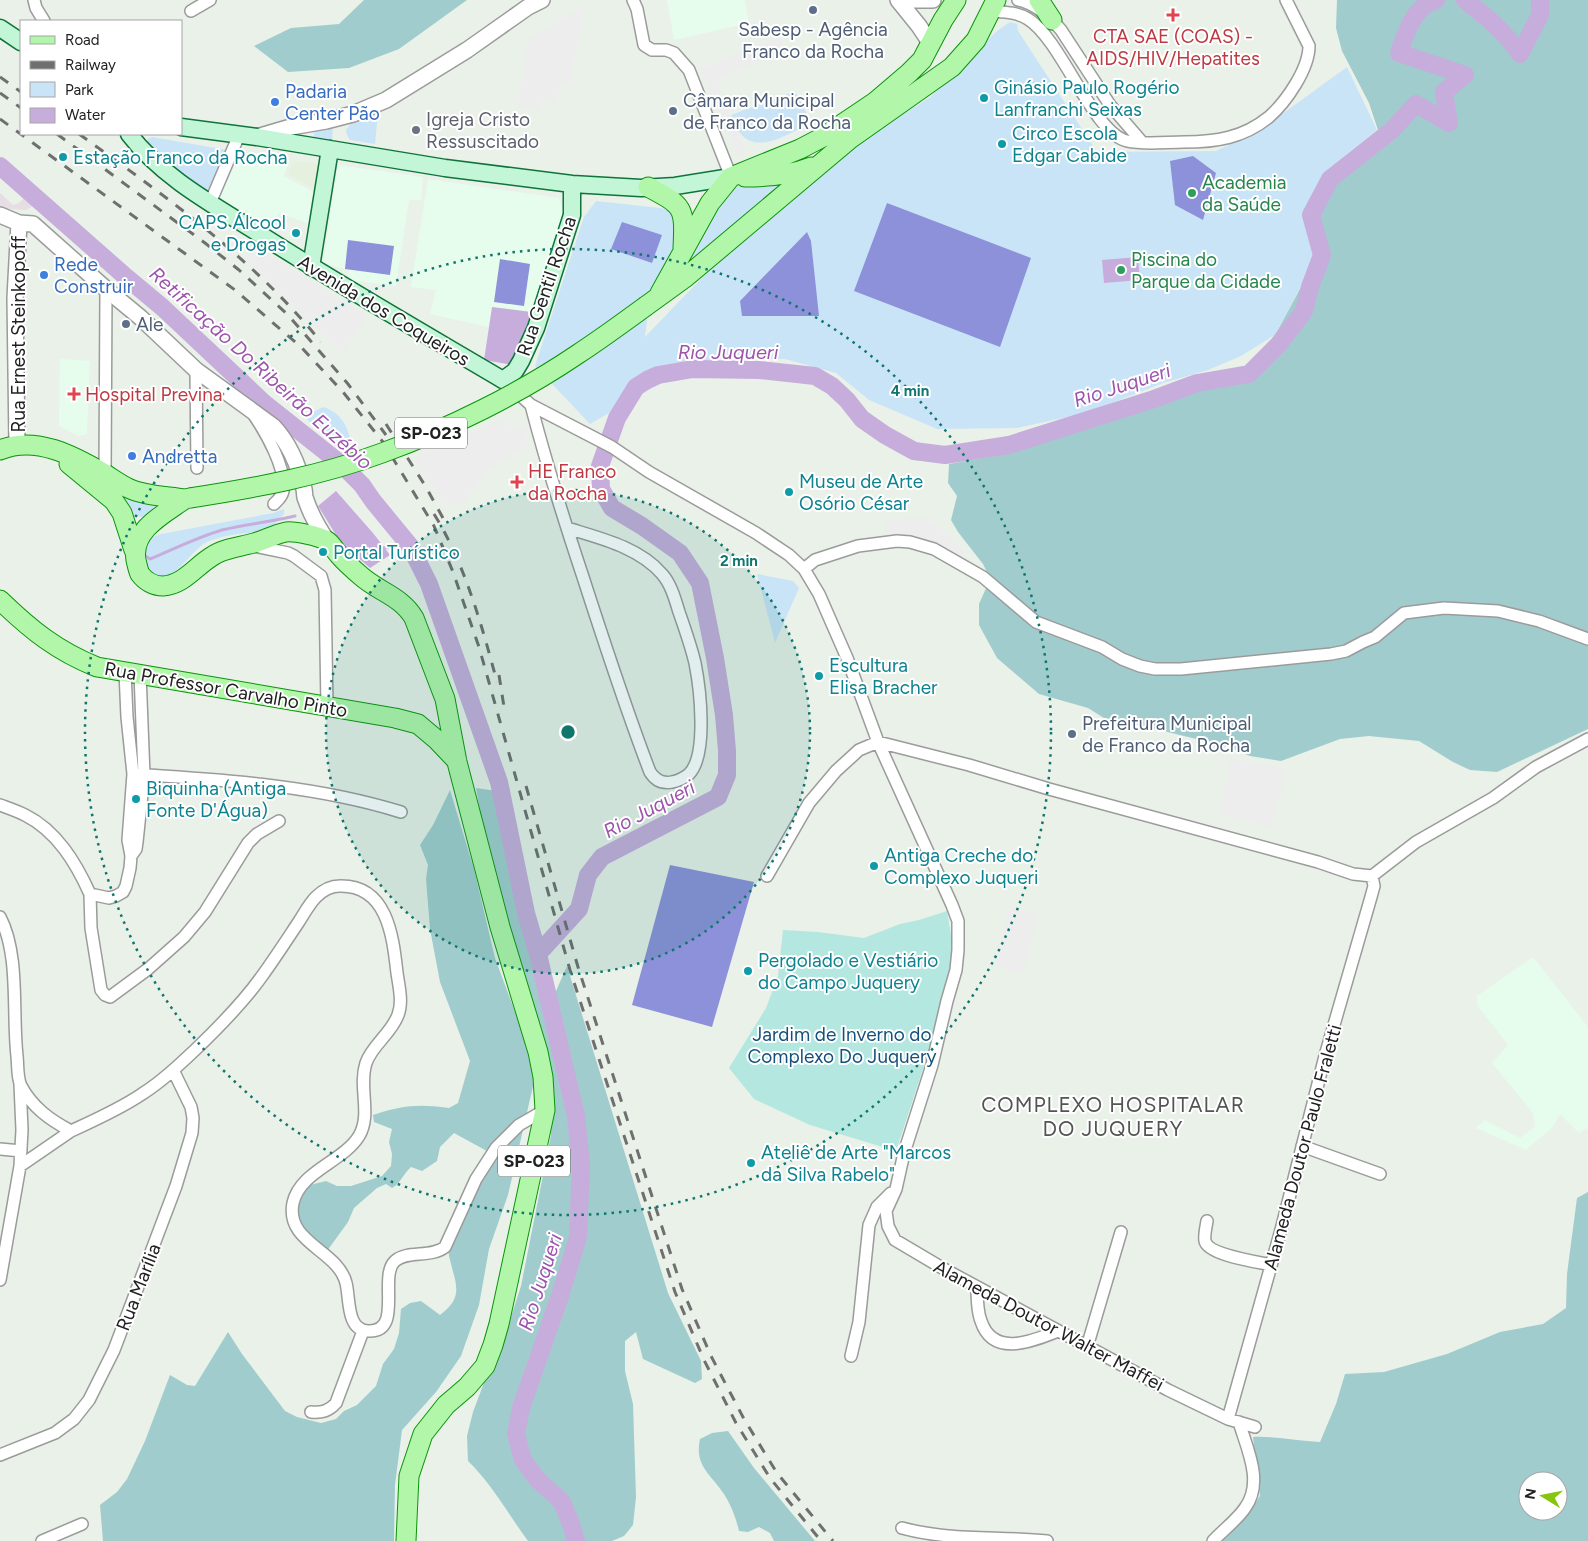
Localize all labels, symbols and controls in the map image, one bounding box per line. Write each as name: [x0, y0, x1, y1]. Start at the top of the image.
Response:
marker: Sabesp - Agência Franco da Rocha: [807, 4, 819, 16]
marker: CTA SAE (COAS) - AIDS/HIV/Hepatites: [1166, 8, 1180, 22]
place label: Sabesp - Agência Franco da Rocha: [738, 18, 888, 63]
legend: [20, 20, 182, 135]
place label: CTA SAE (COAS) - AIDS/HIV/Hepatites: [1086, 25, 1260, 70]
text: Road: [65, 31, 100, 49]
text: Railway: [65, 56, 116, 74]
place label: Ginásio Paulo Rogério Lanfranchi Seixas: [994, 76, 1179, 121]
place label: Padaria Center Pão: [285, 80, 380, 125]
text: Park: [65, 81, 94, 99]
place label: Câmara Municipal de Franco da Rocha: [683, 89, 851, 134]
marker: Ginásio Paulo Rogério Lanfranchi Seixas: [978, 92, 990, 104]
marker: Padaria Center Pão: [269, 96, 281, 108]
marker: Câmara Municipal de Franco da Rocha: [667, 105, 679, 117]
text: Water: [65, 106, 105, 124]
place label: Igreja Cristo Ressuscitado: [426, 108, 539, 153]
place label: Circo Escola Edgar Cabide: [1012, 122, 1127, 167]
marker: Igreja Cristo Ressuscitado: [410, 124, 422, 136]
marker: Circo Escola Edgar Cabide: [996, 138, 1008, 150]
place label: Estação Franco da Rocha: [73, 146, 287, 169]
marker: Estação Franco da Rocha: [57, 151, 69, 163]
place label: Academia da Saúde: [1202, 171, 1286, 216]
marker: Academia da Saúde: [1186, 187, 1198, 199]
place label: CAPS Álcool e Drogas: [179, 211, 286, 256]
street label: Rua Gentil Rocha: [512, 213, 581, 359]
marker: CAPS Álcool e Drogas: [290, 227, 302, 239]
street label: Rua Ernest Steinkopoff: [7, 236, 30, 432]
place label: Piscina do Parque da Cidade: [1131, 248, 1281, 293]
street label: Avenida dos Coqueiros: [294, 250, 474, 371]
place label: Rede Construir: [54, 253, 134, 298]
water label: Retificação Do Ribeirão Euzébio: [145, 262, 378, 475]
marker: Piscina do Parque da Cidade: [1115, 264, 1127, 276]
marker: Rede Construir: [38, 269, 50, 281]
place label: Ale: [136, 313, 163, 336]
marker: Ale: [120, 318, 132, 330]
water label: Rio Juqueri: [678, 340, 779, 364]
water label: Rio Juqueri: [1070, 358, 1174, 412]
text: 4 min: [891, 382, 929, 400]
place label: Hospital Previna: [85, 383, 223, 406]
marker: Hospital Previna: [67, 387, 81, 401]
road number: SP-023: [395, 418, 467, 448]
place label: Andretta: [142, 445, 217, 468]
marker: Andretta: [126, 450, 138, 462]
place label: HE Franco da Rocha: [528, 460, 616, 505]
place label: Museu de Arte Osório César: [799, 470, 923, 515]
marker: HE Franco da Rocha: [510, 475, 524, 489]
marker: Museu de Arte Osório César: [783, 486, 795, 498]
place label: Portal Turístico: [333, 541, 460, 564]
marker: Portal Turístico: [317, 546, 329, 558]
text: 2 min: [720, 552, 758, 570]
place label: Escultura Elisa Bracher: [829, 654, 938, 699]
street label: Rua Professor Carvalho Pinto: [103, 657, 349, 722]
marker: Escultura Elisa Bracher: [813, 670, 825, 682]
place label: Prefeitura Municipal de Franco da Rocha: [1082, 712, 1252, 757]
centre of rings: [559, 723, 577, 741]
marker: Prefeitura Municipal de Franco da Rocha: [1066, 728, 1078, 740]
water label: Rio Juqueri: [599, 775, 699, 843]
place label: Biquinha (Antiga Fonte D'Água): [146, 777, 286, 822]
marker: Biquinha (Antiga Fonte D'Água): [130, 793, 142, 805]
place label: Antiga Creche do Complexo Juqueri: [884, 844, 1038, 889]
marker: Antiga Creche do Complexo Juqueri: [868, 860, 880, 872]
place label: Pergolado e Vestiário do Campo Juquery: [758, 949, 938, 994]
marker: Pergolado e Vestiário do Campo Juquery: [742, 965, 754, 977]
street label: Alameda Doutor Paulo Fraletti: [1259, 1022, 1346, 1272]
park label: Jardim de Inverno do Complexo Do Juquery: [748, 1023, 936, 1068]
district label: COMPLEXO HOSPITALAR DO JUQUERY: [981, 1092, 1245, 1141]
place label: Ateliê de Arte "Marcos da Silva Rabelo": [761, 1141, 951, 1186]
road number: SP-023: [498, 1146, 570, 1176]
marker: Ateliê de Arte "Marcos da Silva Rabelo": [745, 1157, 757, 1169]
water label: Rio Juqueri: [513, 1230, 567, 1334]
street label: Rua Marília: [111, 1240, 166, 1334]
street label: Alameda Doutor Walter Maffei: [930, 1255, 1168, 1396]
north arrow: [1518, 1471, 1568, 1521]
text: N: [1521, 1487, 1540, 1501]

